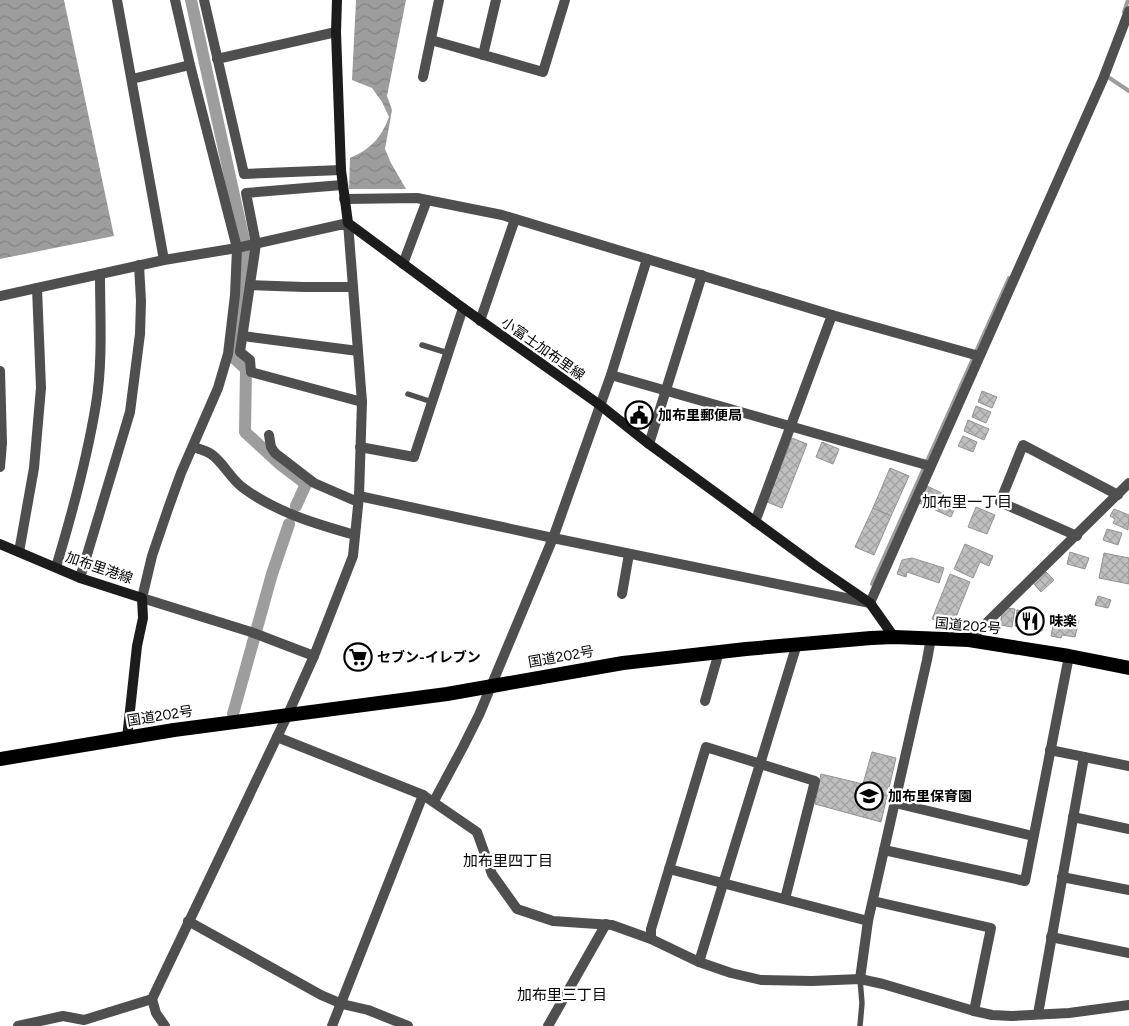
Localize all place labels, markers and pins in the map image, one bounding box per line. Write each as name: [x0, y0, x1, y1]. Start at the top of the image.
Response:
public building icon: 加布里郵便局: [624, 400, 654, 430]
place label: 加布里郵便局: [658, 407, 742, 424]
restaurant icon: 味楽: [1015, 606, 1045, 636]
place label: 味楽: [1049, 613, 1077, 630]
supermarket icon: セブン-イレブン: [343, 642, 373, 672]
place label: セブン-イレブン: [377, 649, 481, 666]
school or university icon: 加布里保育園: [854, 781, 884, 811]
place label: 加布里保育園: [888, 788, 972, 805]

